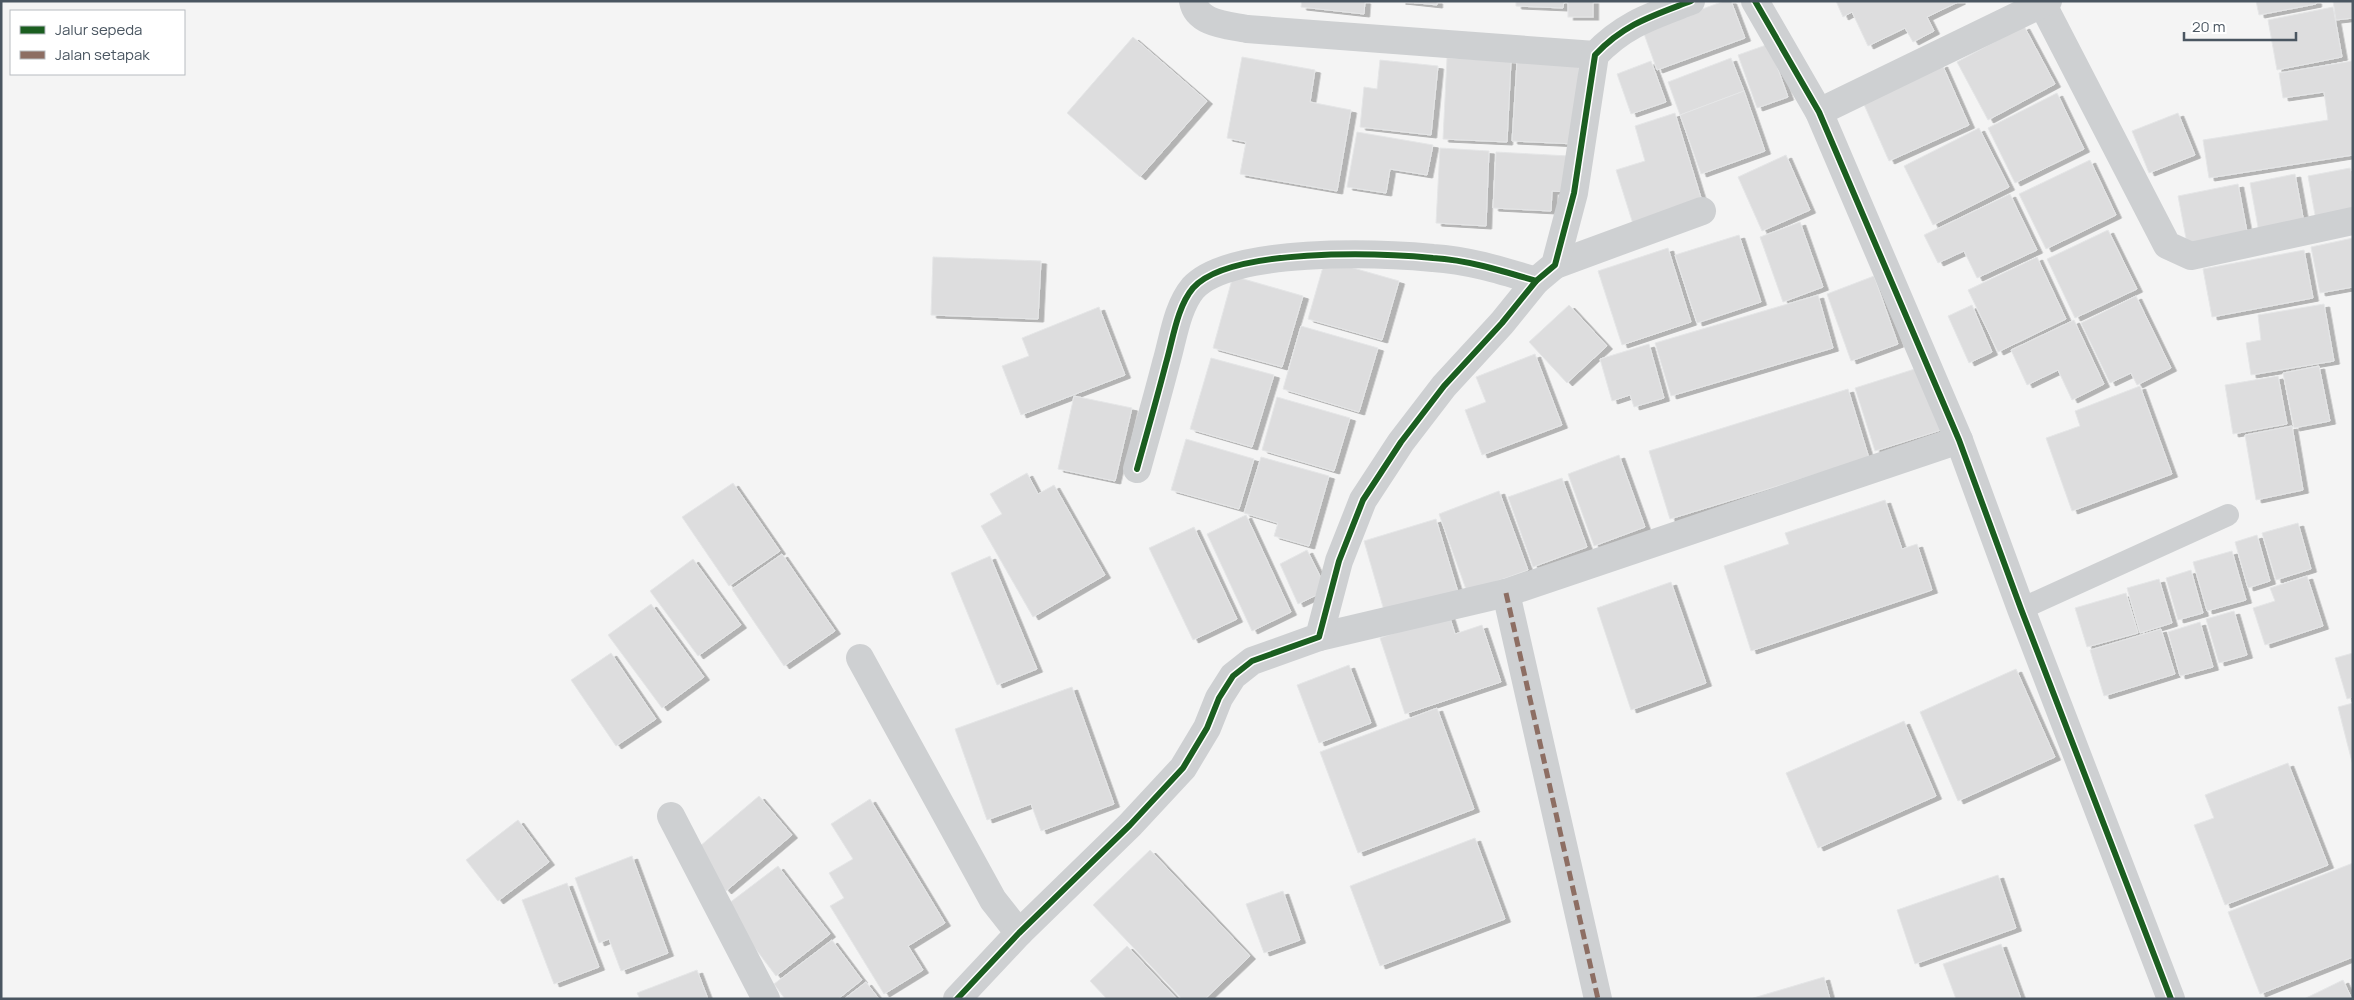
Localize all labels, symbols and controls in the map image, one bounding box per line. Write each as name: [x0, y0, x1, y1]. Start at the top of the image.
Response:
legend: [10, 10, 185, 75]
scale bar: [2184, 10, 2296, 42]
text: 20 m: [2192, 16, 2225, 37]
text: Jalur sepeda: [55, 19, 142, 40]
text: Jalan setapak: [55, 44, 150, 65]

